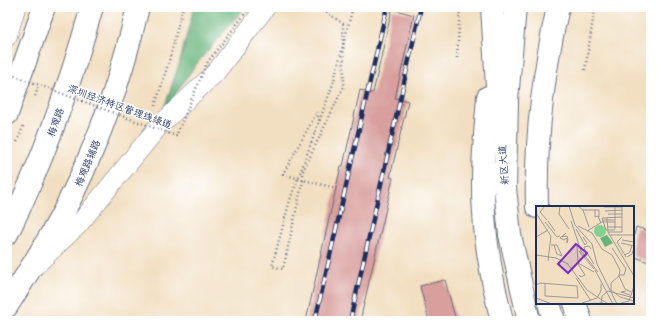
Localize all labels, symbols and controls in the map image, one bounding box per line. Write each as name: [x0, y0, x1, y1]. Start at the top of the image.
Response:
street label: 深圳经济特区管理线绿道: [66, 82, 173, 131]
street label: 梅观路: [45, 106, 67, 138]
street label: 梅观路辅路: [73, 138, 103, 189]
street label: 新区大道: [497, 145, 511, 185]
inset map: [536, 206, 634, 304]

